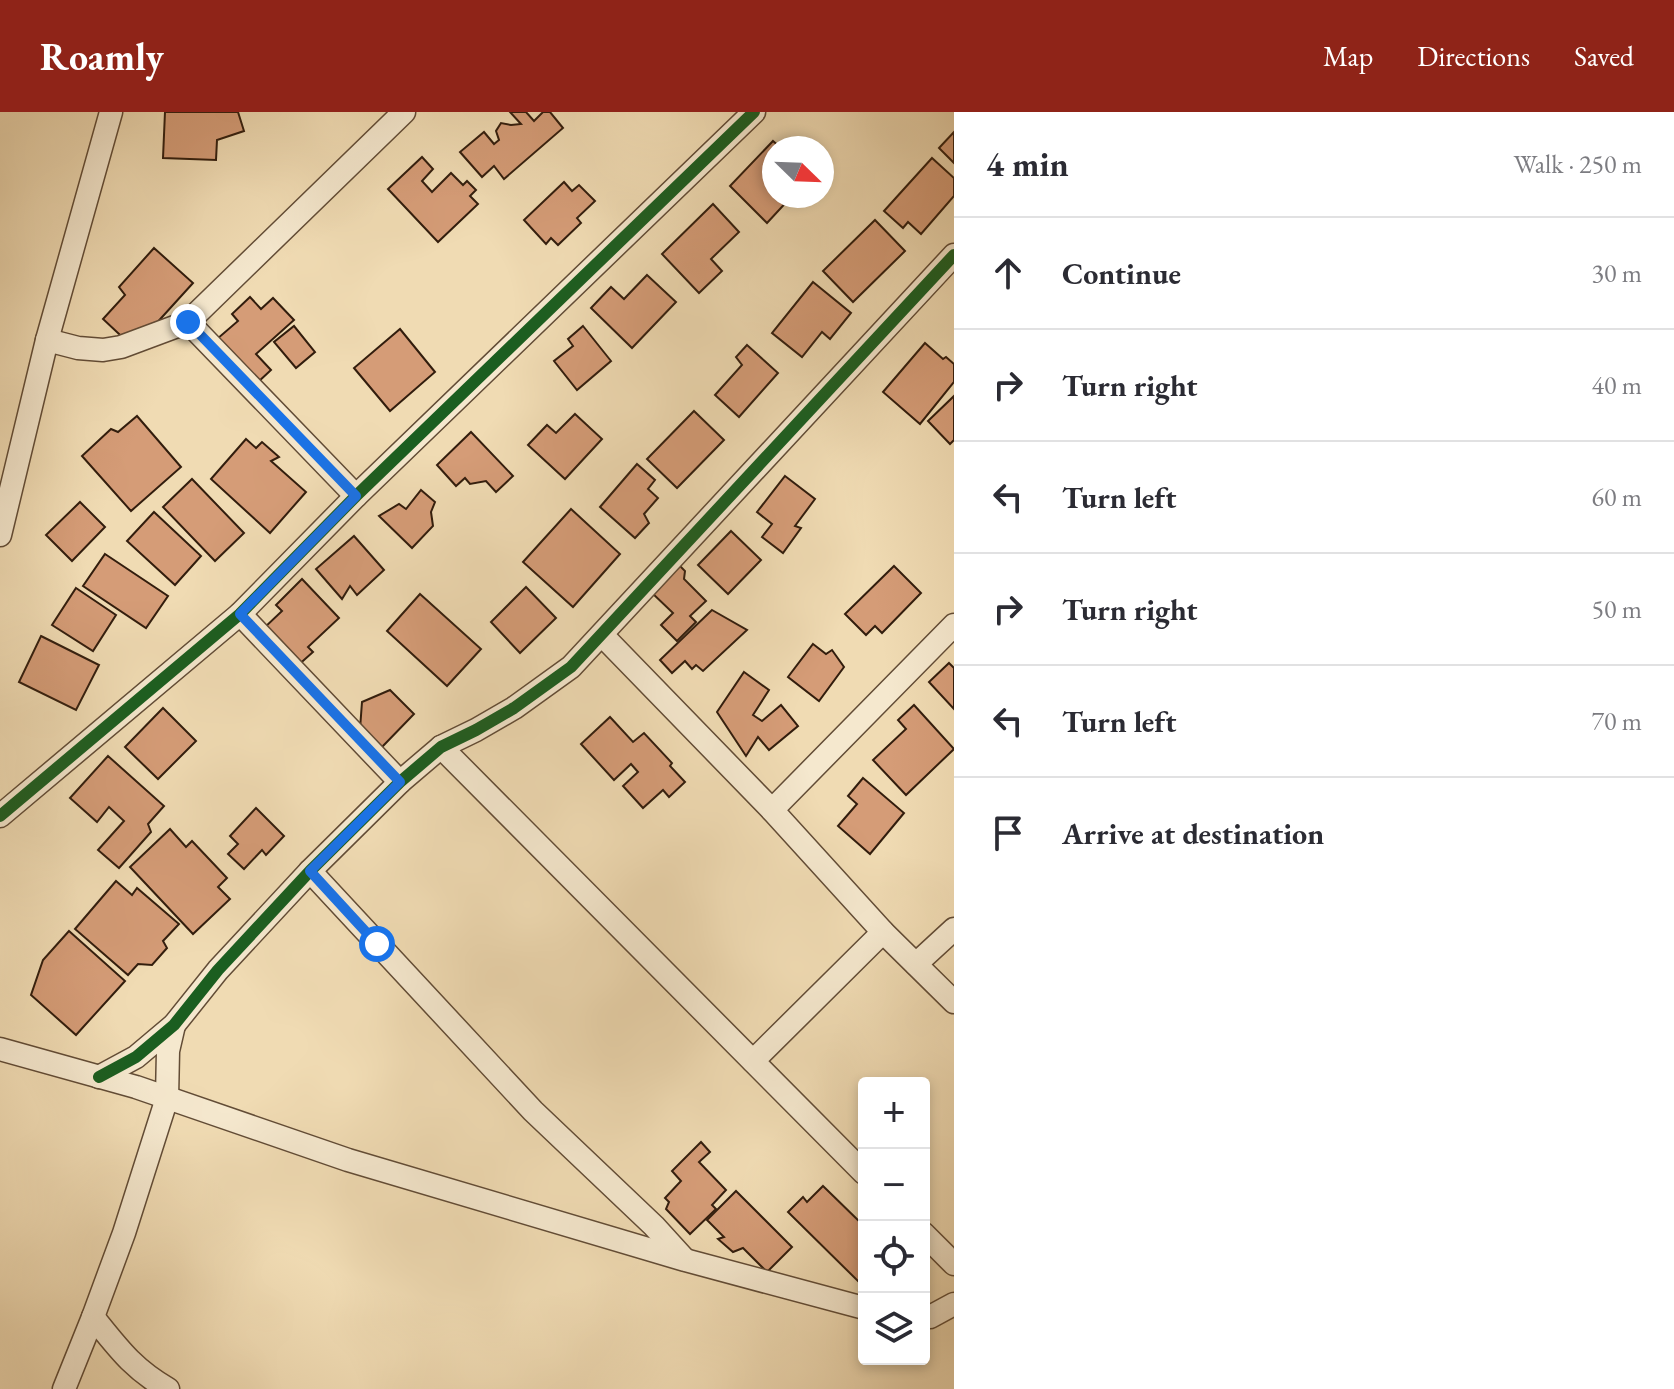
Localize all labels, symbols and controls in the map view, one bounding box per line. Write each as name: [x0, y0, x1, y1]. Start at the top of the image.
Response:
text: Roamly: [40, 32, 164, 81]
text: Map: [1323, 38, 1373, 74]
text: Directions: [1417, 38, 1530, 74]
text: Saved: [1574, 38, 1634, 74]
north arrow: [762, 136, 834, 208]
text: 4 min: [986, 142, 1069, 186]
text: Walk · 250 m: [1514, 147, 1642, 181]
icon: ahead: [986, 251, 1030, 295]
text: Continue: [1062, 254, 1181, 293]
text: 30 m: [1592, 256, 1642, 290]
route end: [170, 304, 206, 340]
icon: right: [986, 363, 1030, 407]
text: Turn right: [1062, 366, 1198, 405]
text: 40 m: [1592, 368, 1642, 402]
icon: left: [986, 475, 1030, 519]
text: Turn left: [1062, 478, 1176, 517]
text: 60 m: [1592, 480, 1642, 514]
icon: right: [986, 587, 1030, 631]
text: Turn right: [1062, 590, 1198, 629]
text: 50 m: [1592, 592, 1642, 626]
icon: left: [986, 699, 1030, 743]
text: Turn left: [1062, 702, 1176, 741]
text: 70 m: [1592, 704, 1642, 738]
icon: arrive: [986, 811, 1030, 855]
text: Arrive at destination: [1062, 814, 1324, 853]
route start: [359, 926, 395, 962]
map controls: [858, 1077, 930, 1365]
button: +: [858, 1077, 930, 1149]
button: −: [858, 1149, 930, 1221]
button: locate: [858, 1221, 930, 1293]
button: layers: [858, 1293, 930, 1365]

